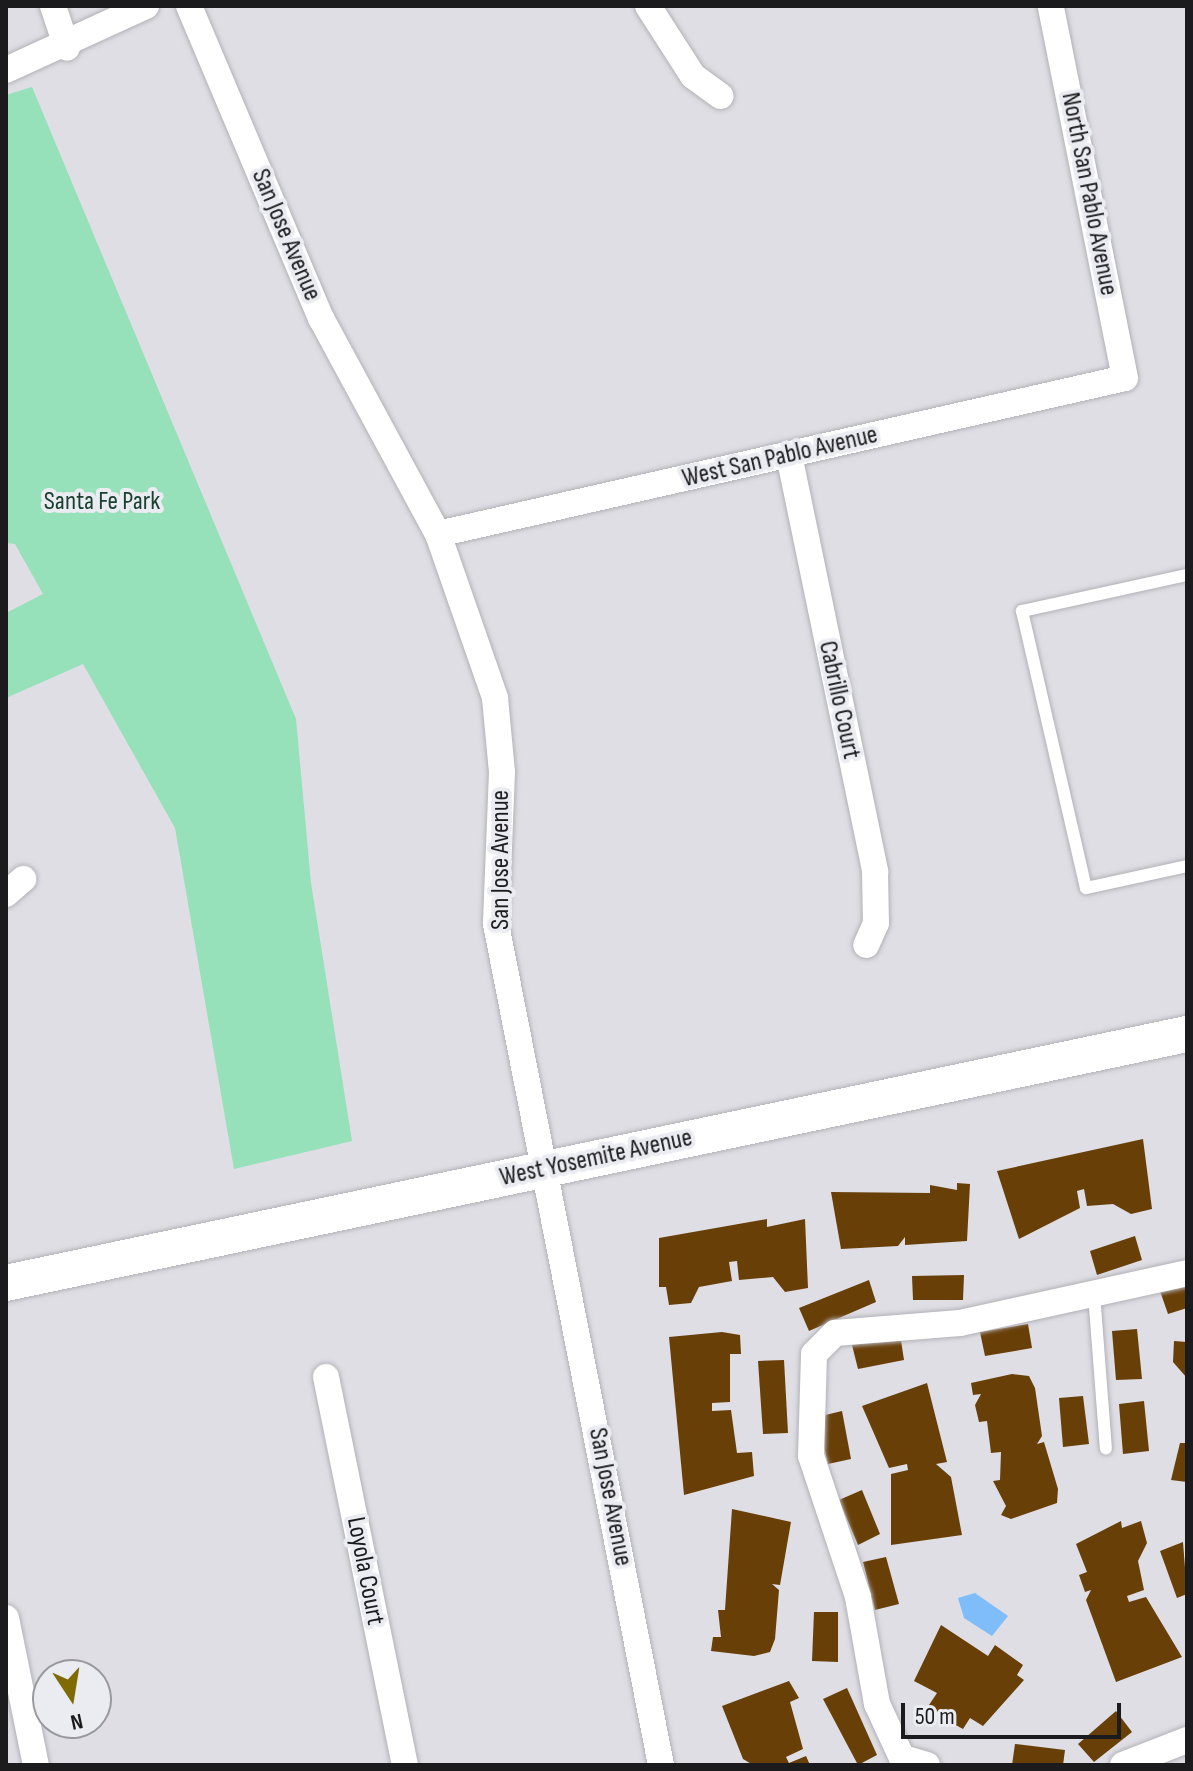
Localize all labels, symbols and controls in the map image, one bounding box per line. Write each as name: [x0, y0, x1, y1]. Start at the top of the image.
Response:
street label: North San Pablo Avenue: [1054, 90, 1124, 298]
street label: San Jose Avenue: [244, 164, 328, 306]
street label: West San Pablo Avenue: [679, 419, 881, 495]
park label: Santa Fe Park: [44, 486, 160, 518]
street label: Cabrillo Court: [811, 638, 867, 762]
street label: San Jose Avenue: [485, 790, 517, 930]
street label: West Yosemite Avenue: [497, 1122, 695, 1194]
street label: San Jose Avenue: [581, 1425, 639, 1569]
street label: Loyola Court: [339, 1514, 391, 1628]
north arrow: [32, 1659, 112, 1739]
scale bar: [905, 1687, 1125, 1737]
text: 50 m: [915, 1702, 955, 1731]
text: N: [68, 1707, 85, 1735]

